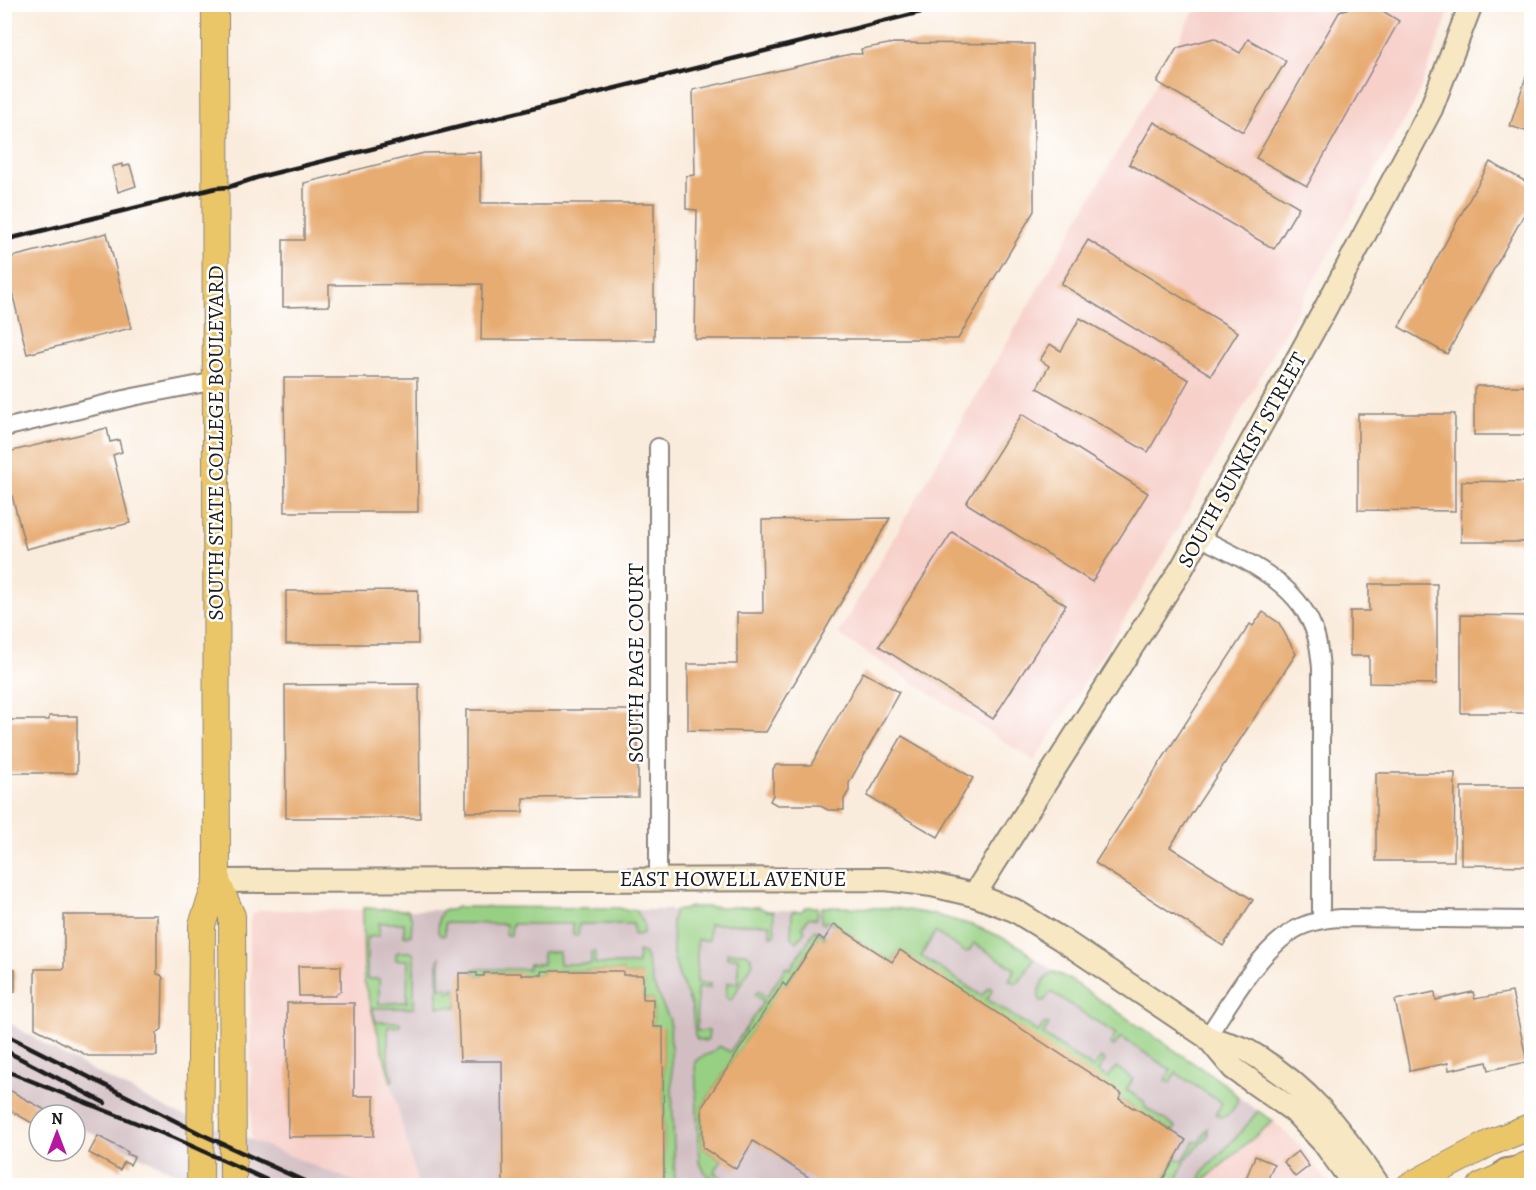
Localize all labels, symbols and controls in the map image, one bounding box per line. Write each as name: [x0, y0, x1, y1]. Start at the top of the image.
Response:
street label: SOUTH STATE COLLEGE BOULEVARD: [201, 265, 231, 621]
street label: SOUTH SUNKIST STREET: [1170, 347, 1314, 573]
street label: SOUTH PAGE COURT: [621, 563, 651, 763]
street label: EAST HOWELL AVENUE: [620, 864, 846, 894]
north arrow: [27, 1103, 87, 1163]
text: N: [51, 1108, 63, 1130]

